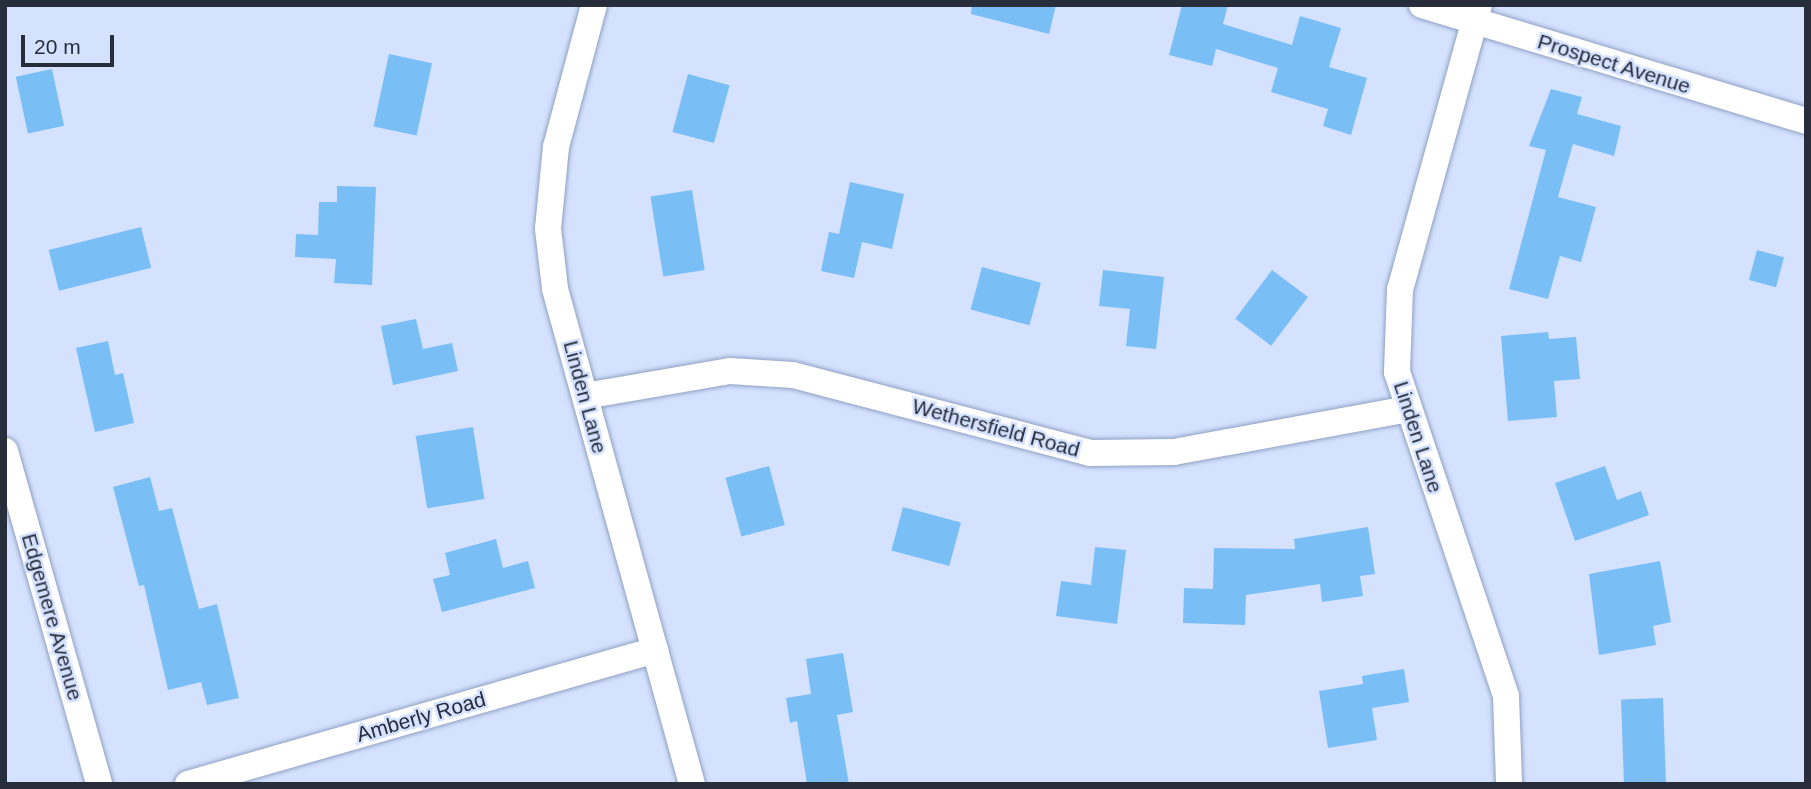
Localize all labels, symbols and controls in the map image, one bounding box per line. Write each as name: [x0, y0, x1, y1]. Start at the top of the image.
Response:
scale bar: [24, 21, 117, 65]
street label: Prospect Avenue: [1534, 29, 1694, 99]
text: 20 m: [34, 35, 81, 58]
street label: Linden Lane: [558, 338, 612, 456]
street label: Linden Lane: [1388, 378, 1448, 496]
street label: Wethersfield Road: [909, 394, 1083, 462]
street label: Edgemere Avenue: [16, 530, 88, 704]
street label: Amberly Road: [354, 687, 488, 747]

